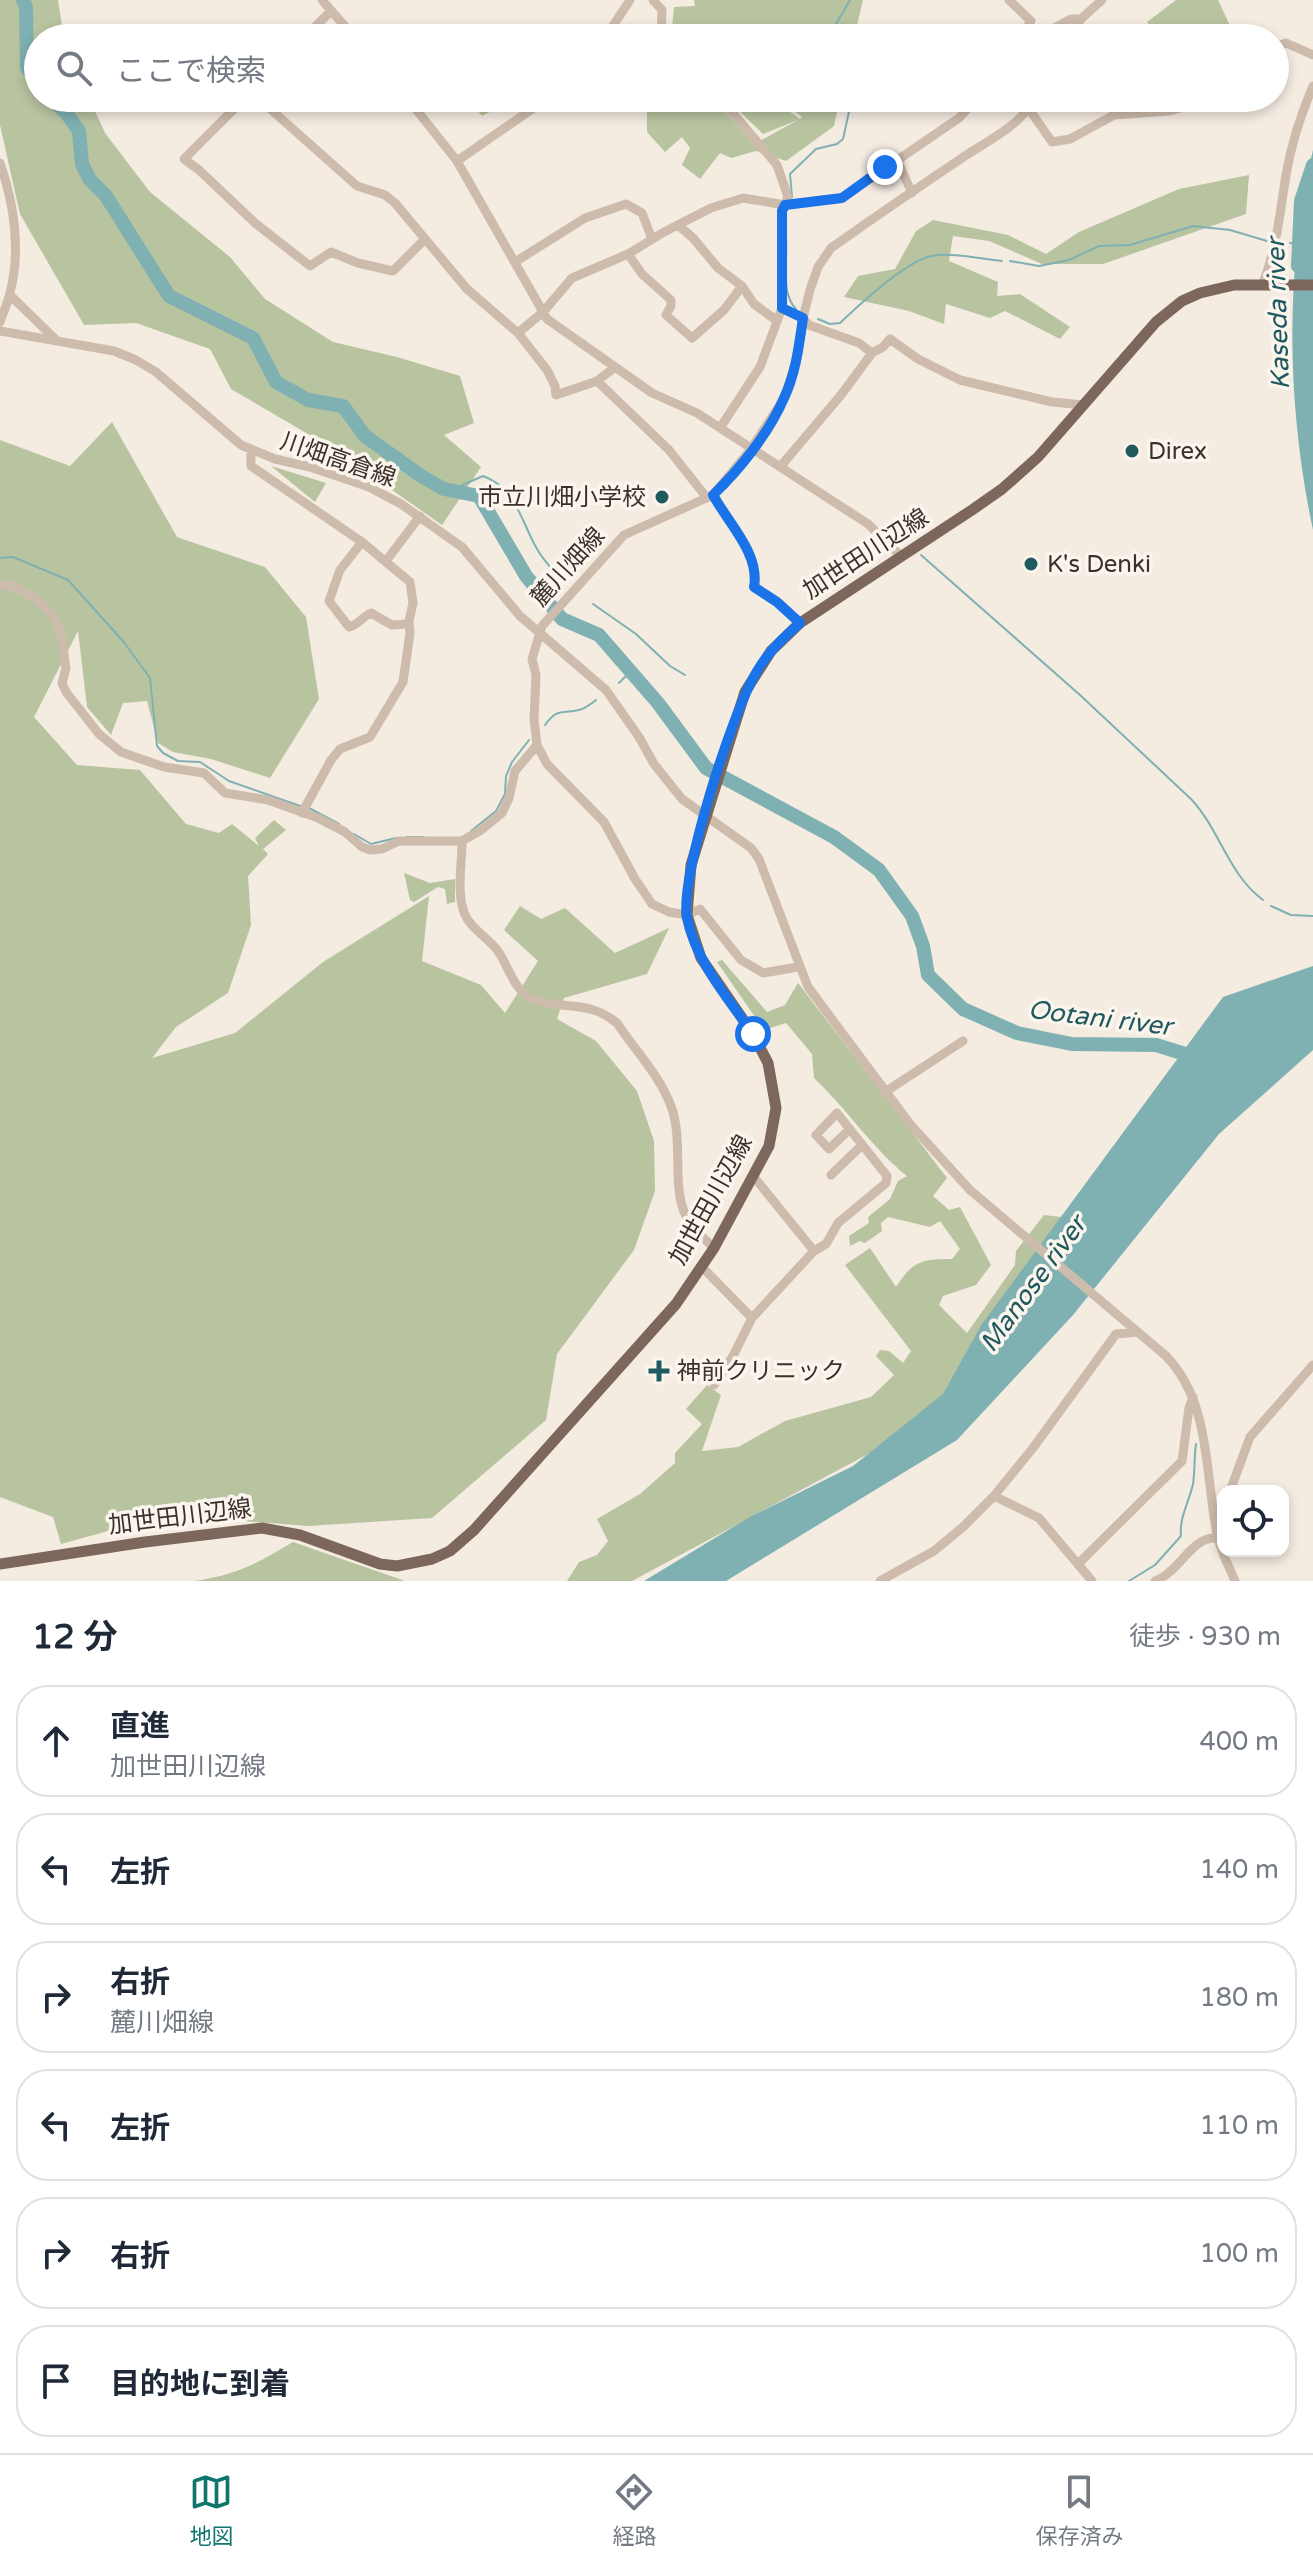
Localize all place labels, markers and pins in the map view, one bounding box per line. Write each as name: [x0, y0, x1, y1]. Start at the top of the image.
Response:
place label: Direx: [1148, 437, 1207, 466]
marker: Direx: [1123, 442, 1141, 460]
place label: 市立川畑小学校: [478, 483, 646, 512]
marker: 市立川畑小学校: [653, 488, 671, 506]
place label: K's Denki: [1047, 550, 1151, 579]
marker: K's Denki: [1022, 555, 1040, 573]
place label: 神前クリニック: [677, 1357, 845, 1386]
marker: 神前クリニック: [648, 1360, 670, 1382]

